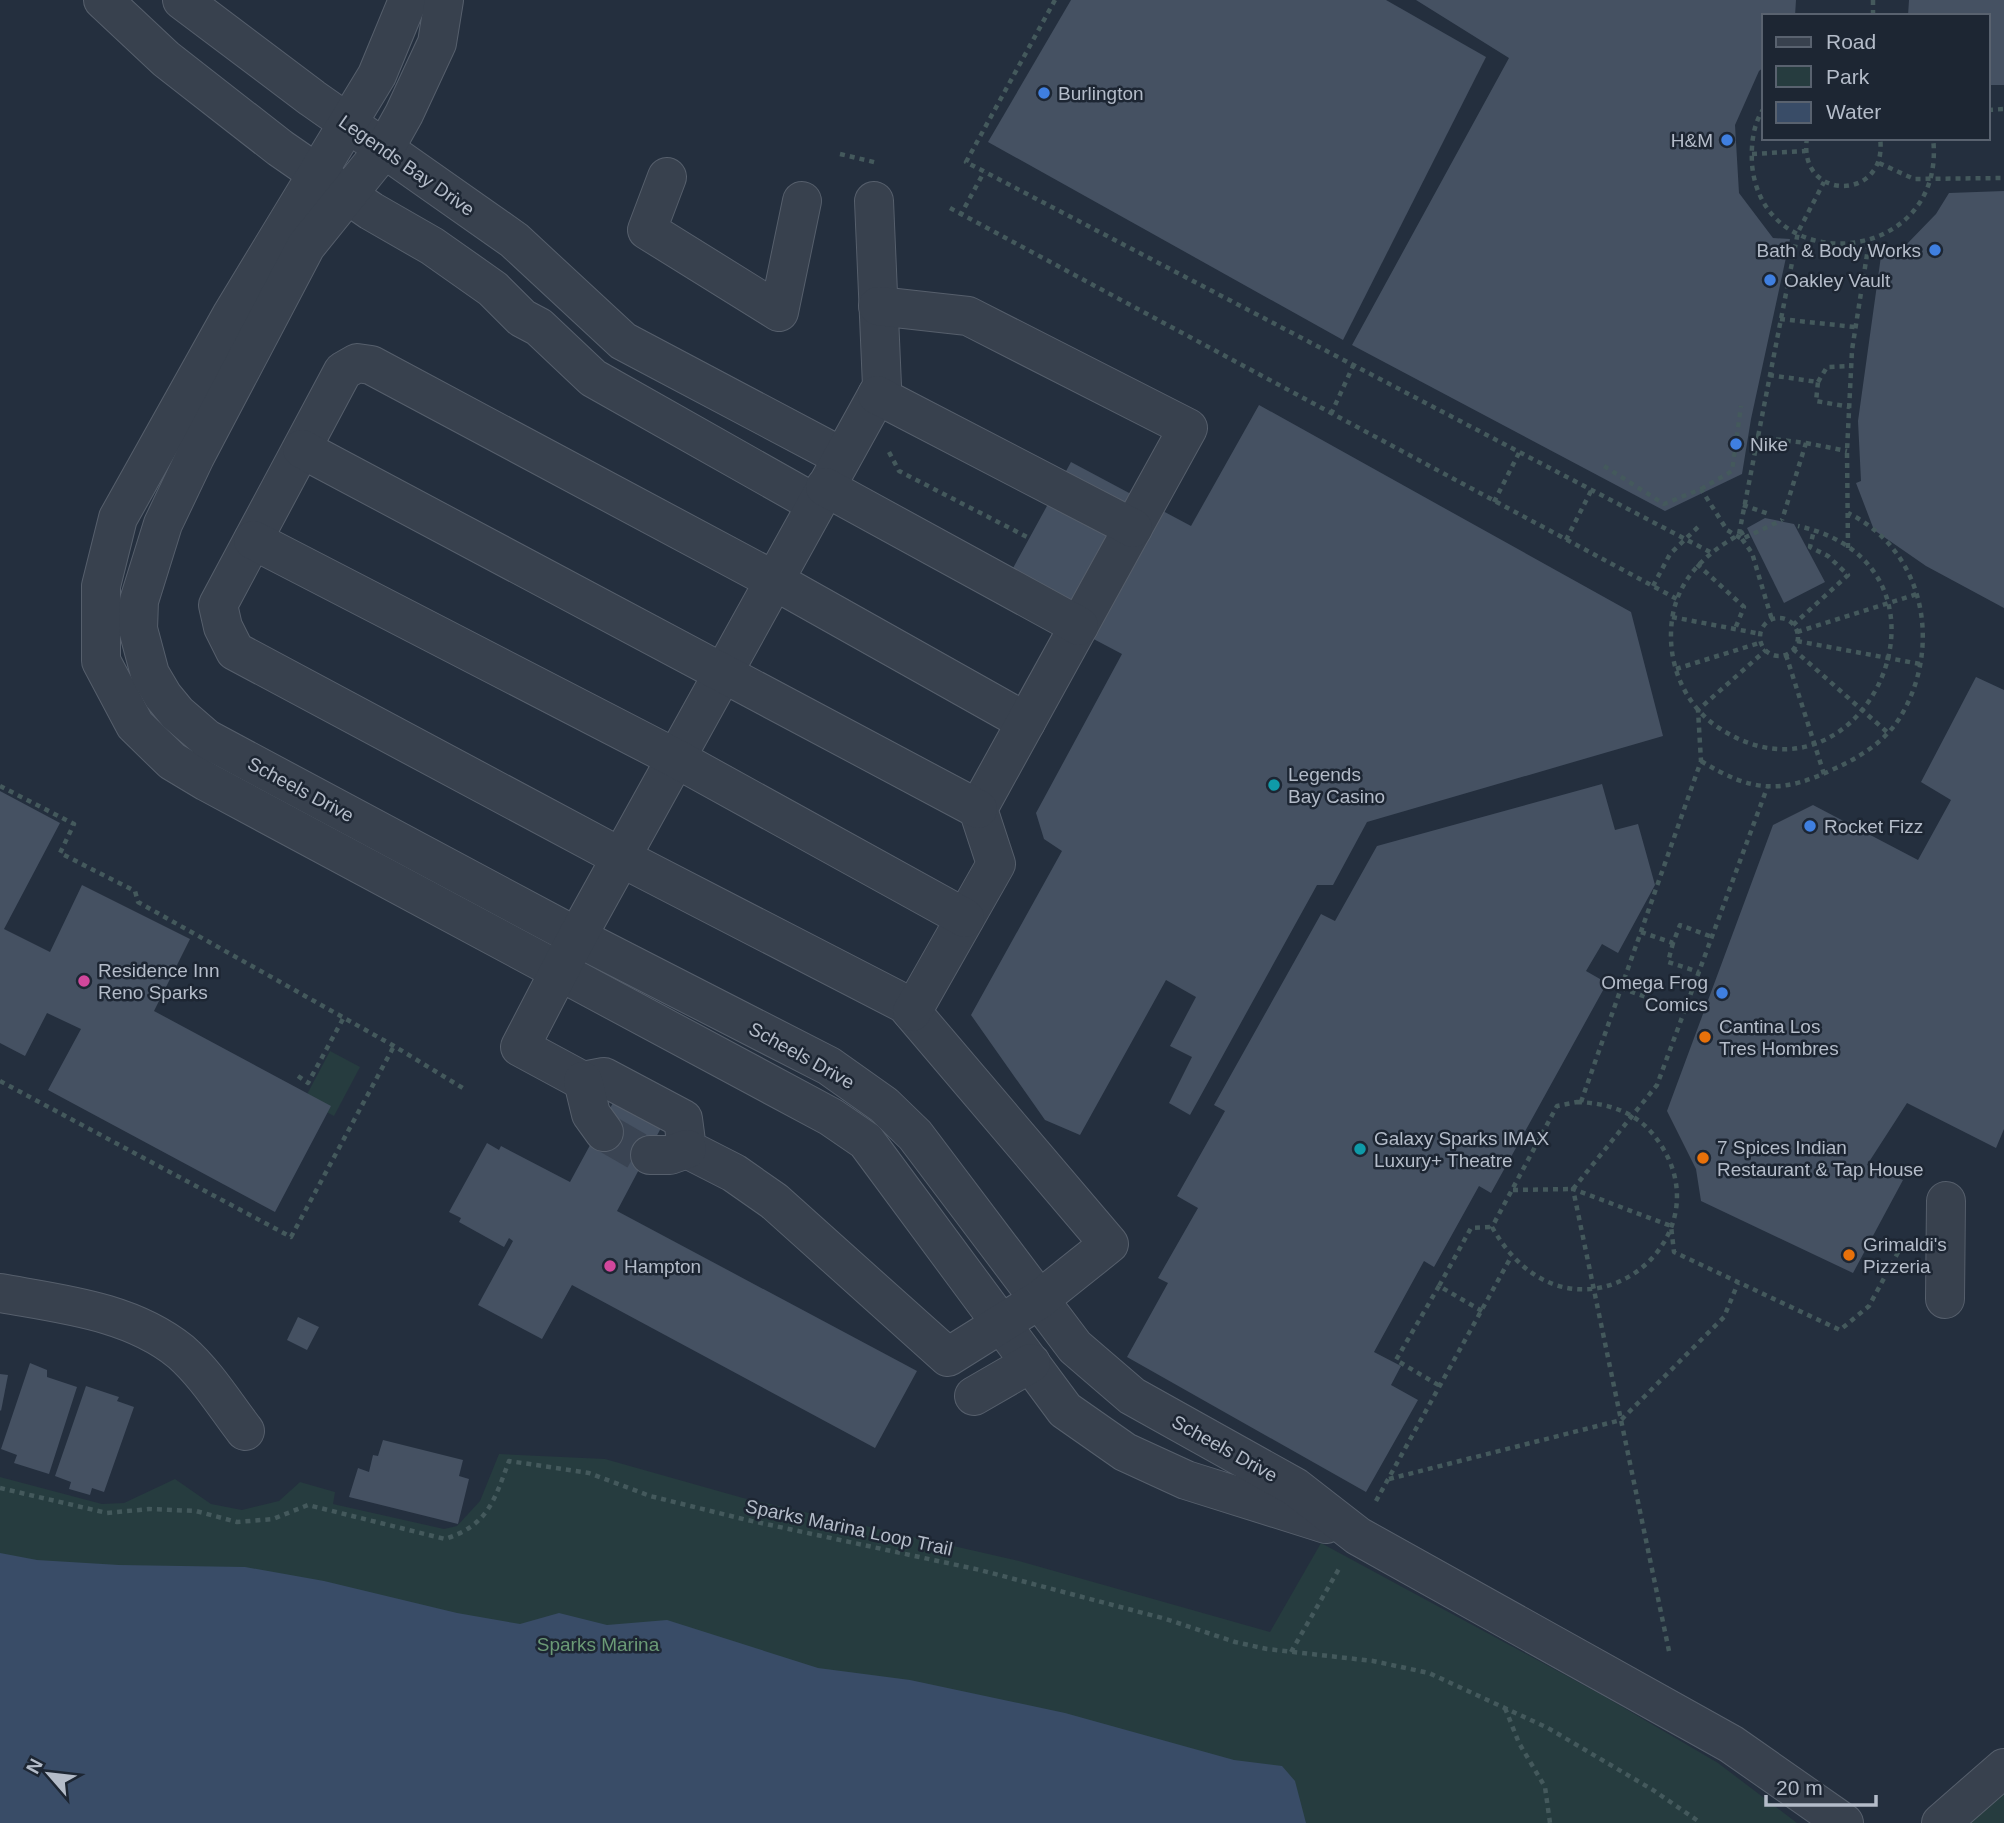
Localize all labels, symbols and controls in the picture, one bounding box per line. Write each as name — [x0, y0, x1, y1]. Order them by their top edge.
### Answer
legend — [1762, 14, 1990, 140]
text: Road — [1826, 30, 1876, 53]
text: Park — [1826, 65, 1870, 88]
place label: Burlington — [1058, 83, 1144, 104]
marker: Burlington — [1036, 85, 1052, 101]
text: Water — [1826, 100, 1881, 123]
street label: Legends Bay Drive — [335, 111, 478, 220]
place label: H&M — [1671, 130, 1713, 151]
marker: H&M — [1719, 132, 1735, 148]
place label: Bath & Body Works — [1757, 240, 1921, 261]
marker: Bath & Body Works — [1927, 242, 1943, 258]
place label: Oakley Vault — [1784, 270, 1891, 291]
marker: Oakley Vault — [1762, 272, 1778, 288]
place label: Nike — [1750, 434, 1788, 455]
marker: Nike — [1728, 436, 1744, 452]
street label: Scheels Drive — [244, 753, 357, 826]
place label: Legends Bay Casino — [1288, 764, 1385, 807]
marker: Legends Bay Casino — [1266, 777, 1282, 793]
place label: Rocket Fizz — [1824, 816, 1923, 837]
marker: Rocket Fizz — [1802, 818, 1818, 834]
place label: Residence Inn Reno Sparks — [98, 960, 219, 1003]
place label: Omega Frog Comics — [1601, 972, 1708, 1015]
marker: Residence Inn Reno Sparks — [76, 973, 92, 989]
marker: Omega Frog Comics — [1714, 985, 1730, 1001]
place label: Cantina Los Tres Hombres — [1719, 1016, 1839, 1059]
street label: Scheels Drive — [745, 1018, 858, 1093]
marker: Cantina Los Tres Hombres — [1697, 1029, 1713, 1045]
place label: Galaxy Sparks IMAX Luxury+ Theatre — [1374, 1128, 1550, 1171]
place label: 7 Spices Indian Restaurant & Tap House — [1717, 1137, 1924, 1180]
marker: Galaxy Sparks IMAX Luxury+ Theatre — [1352, 1141, 1368, 1157]
marker: 7 Spices Indian Restaurant & Tap House — [1695, 1150, 1711, 1166]
place label: Grimaldi's Pizzeria — [1863, 1234, 1947, 1277]
marker: Grimaldi's Pizzeria — [1841, 1247, 1857, 1263]
place label: Hampton — [624, 1256, 701, 1277]
marker: Hampton — [602, 1258, 618, 1274]
street label: Scheels Drive — [1168, 1411, 1281, 1486]
street label: Sparks Marina Loop Trail — [743, 1495, 954, 1560]
park label: Sparks Marina — [537, 1634, 660, 1655]
north arrow — [14, 1739, 84, 1809]
text: N — [22, 1755, 47, 1777]
scale bar — [1766, 1764, 1876, 1808]
text: 20 m — [1776, 1776, 1823, 1799]

